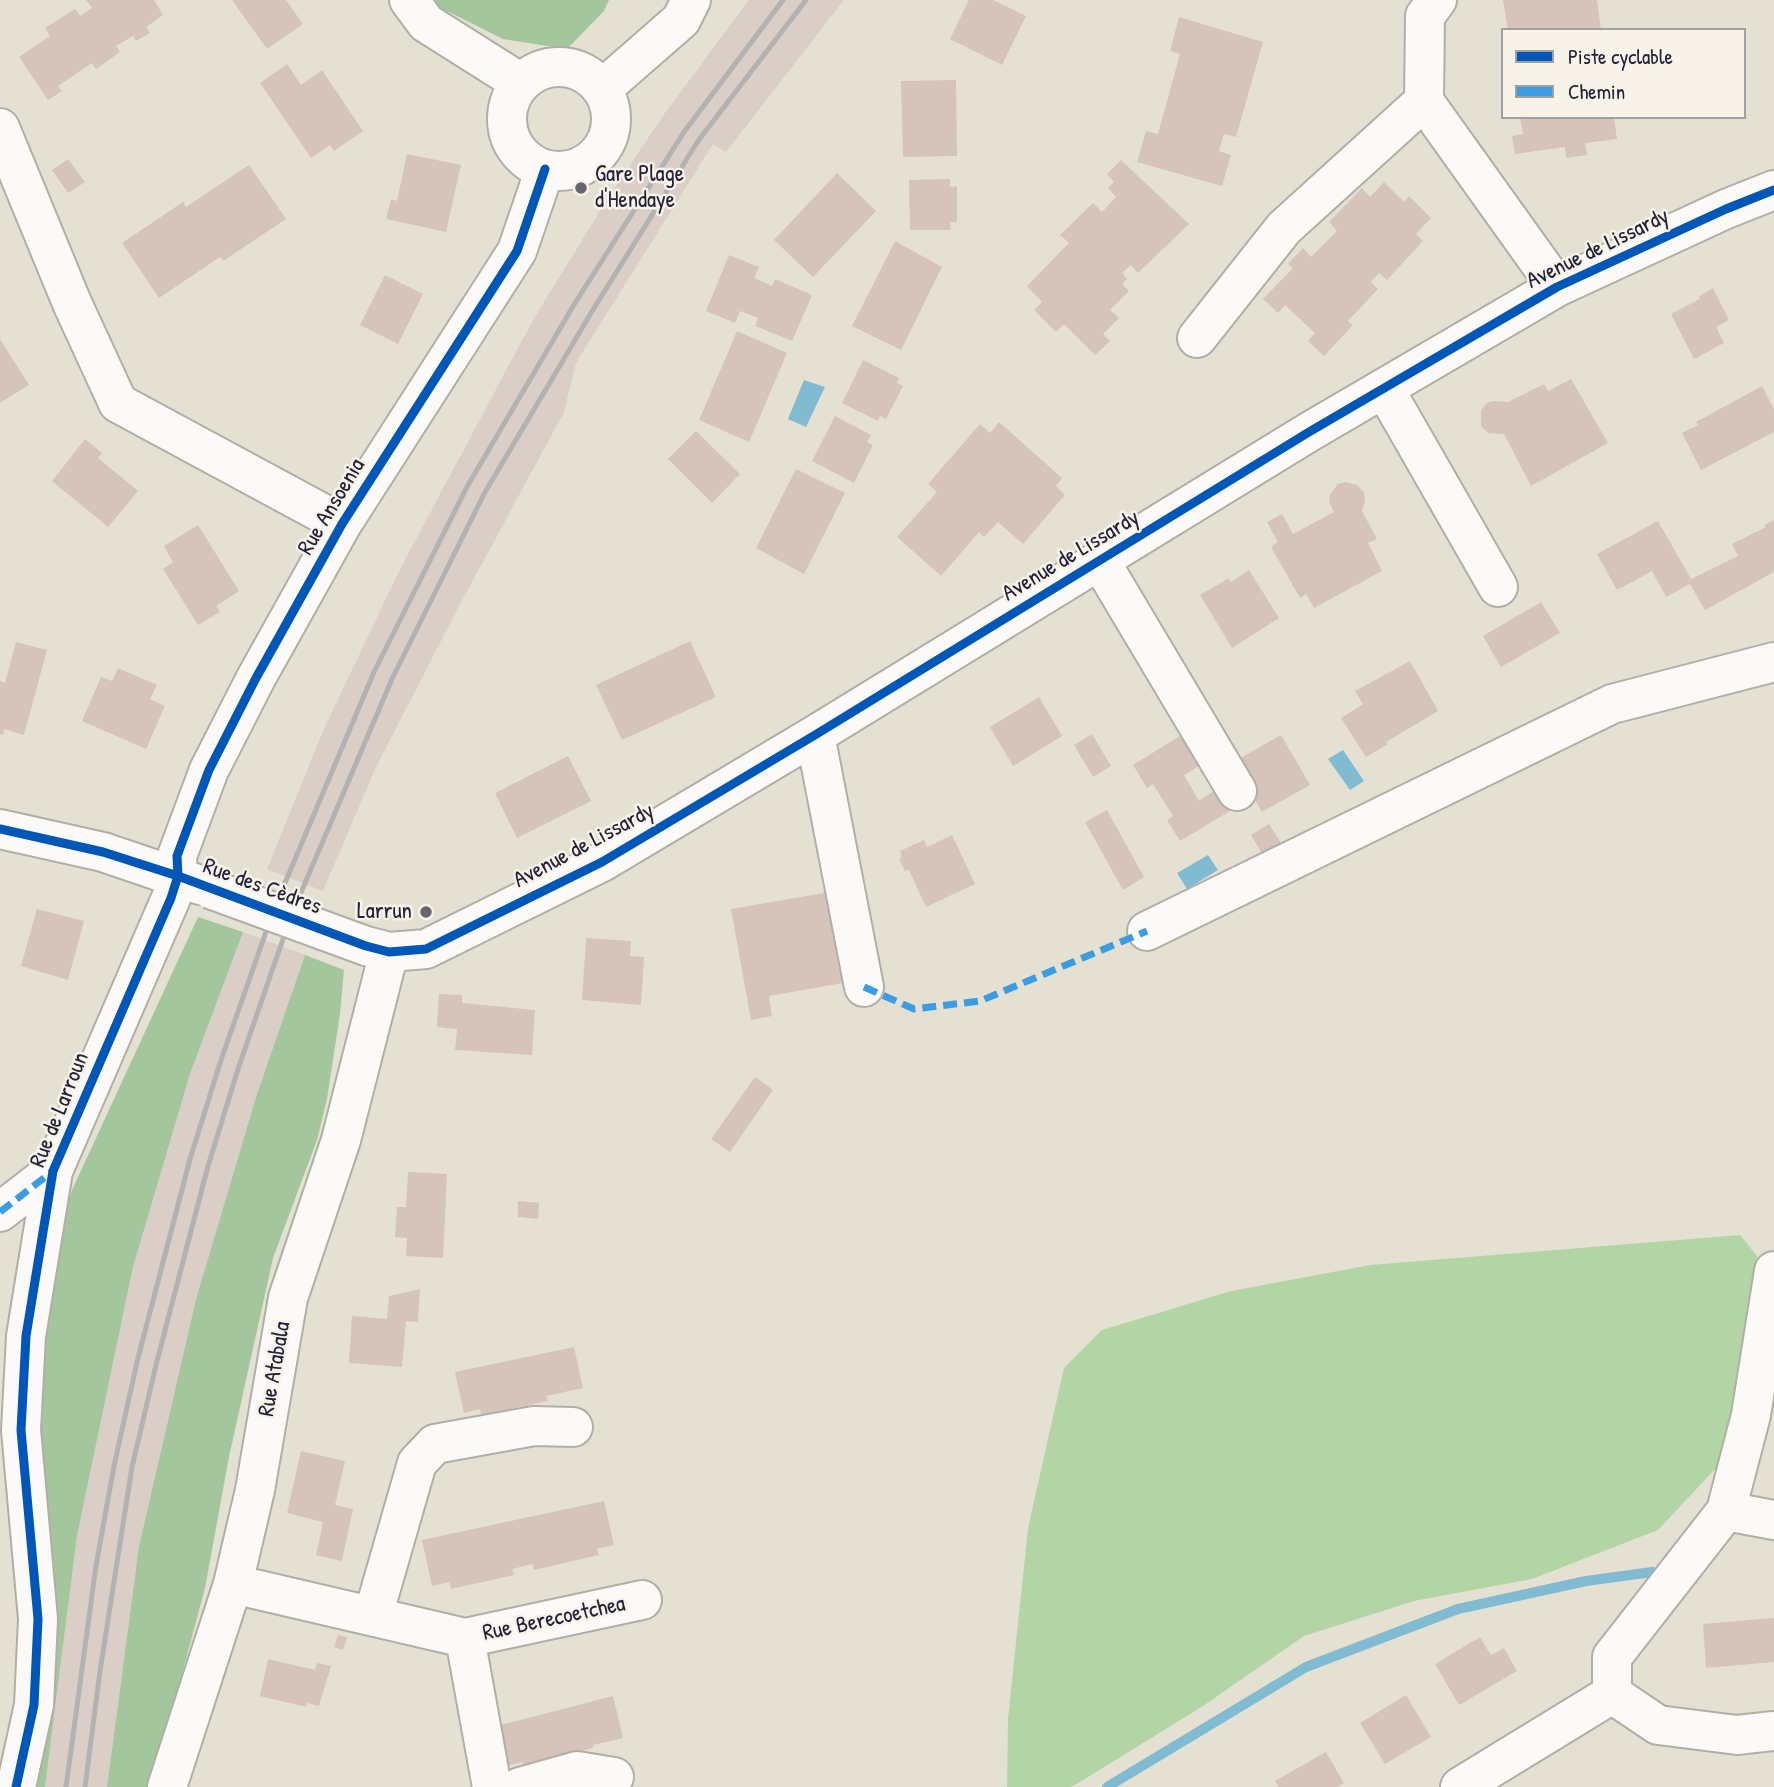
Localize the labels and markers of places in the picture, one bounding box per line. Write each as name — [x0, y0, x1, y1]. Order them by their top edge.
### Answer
place label: Gare Plage d'Hendaye — [595, 161, 684, 215]
marker: Gare Plage d'Hendaye — [573, 180, 589, 196]
place label: Larrun — [357, 898, 412, 926]
marker: Larrun — [418, 904, 434, 920]

